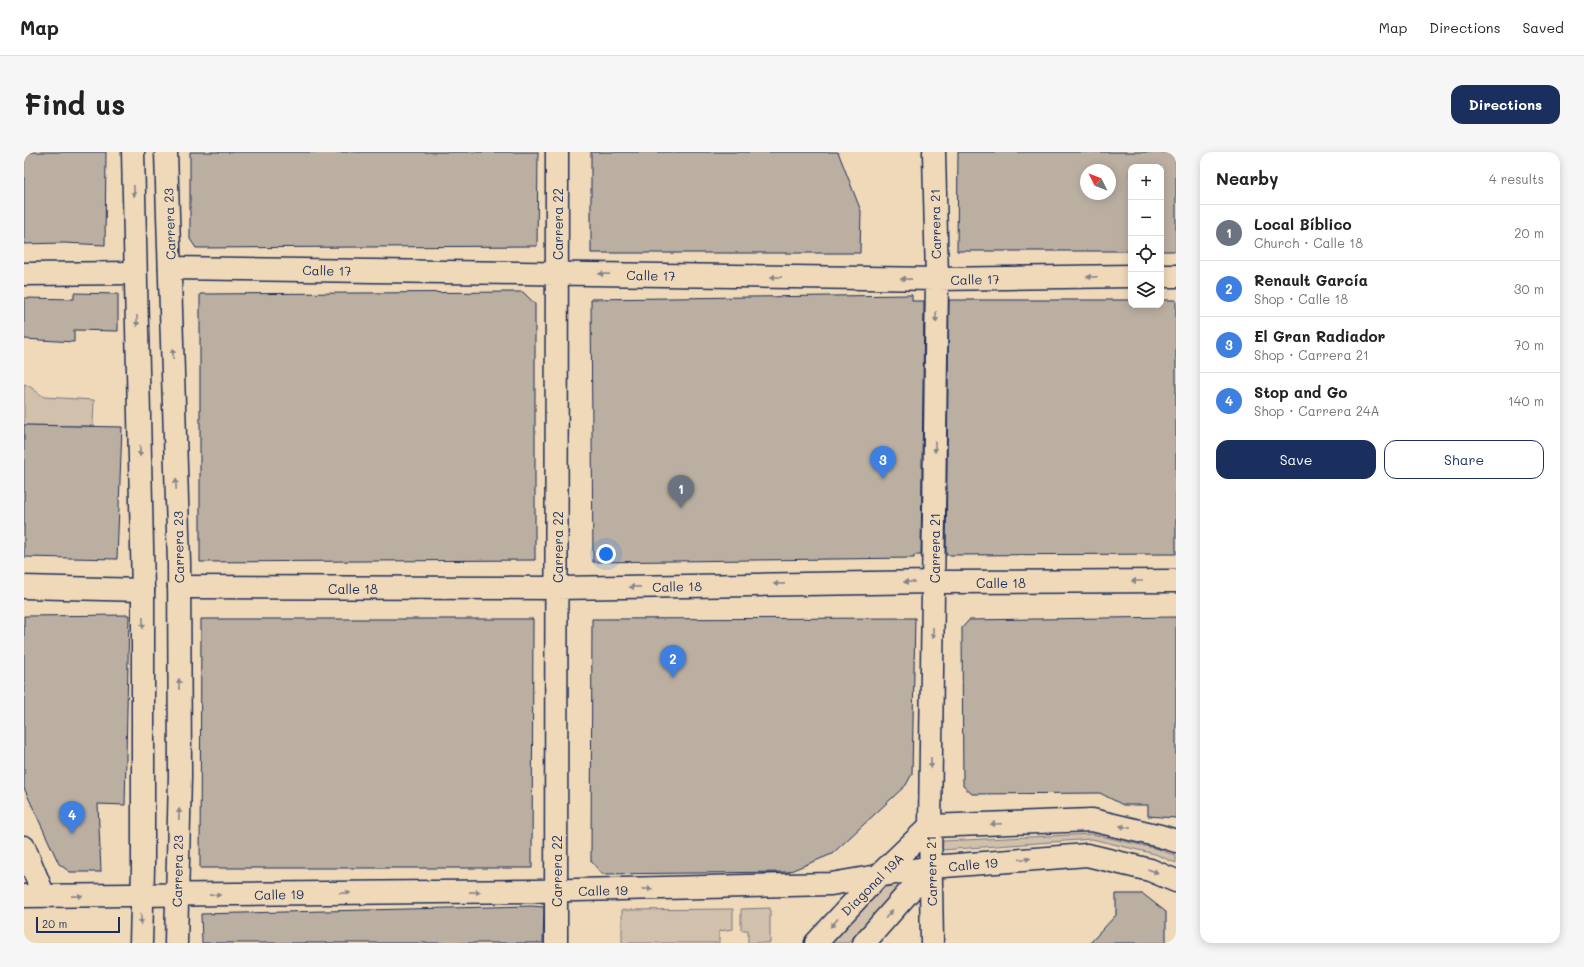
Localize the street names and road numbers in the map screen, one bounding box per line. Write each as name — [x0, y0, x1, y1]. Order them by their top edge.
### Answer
street label: Carrera 23 — [159, 187, 179, 260]
street label: Carrera 22 — [549, 188, 566, 260]
street label: Carrera 21 — [926, 189, 944, 259]
street label: Calle 17 — [302, 261, 352, 279]
street label: Calle 17 — [626, 266, 676, 284]
street label: Calle 17 — [950, 270, 1000, 288]
street label: Carrera 23 — [169, 510, 187, 583]
street label: Carrera 22 — [549, 511, 566, 583]
street label: Carrera 21 — [926, 513, 943, 583]
street label: Calle 18 — [976, 574, 1026, 591]
street label: Calle 18 — [652, 577, 702, 595]
street label: Calle 18 — [328, 580, 378, 597]
street label: Carrera 23 — [168, 834, 186, 907]
street label: Carrera 22 — [548, 835, 565, 907]
street label: Carrera 21 — [922, 836, 940, 906]
street label: Diagonal 19A — [837, 849, 907, 919]
street label: Calle 19 — [948, 853, 999, 875]
street label: Calle 19 — [578, 881, 628, 899]
street label: Calle 19 — [254, 885, 304, 903]

